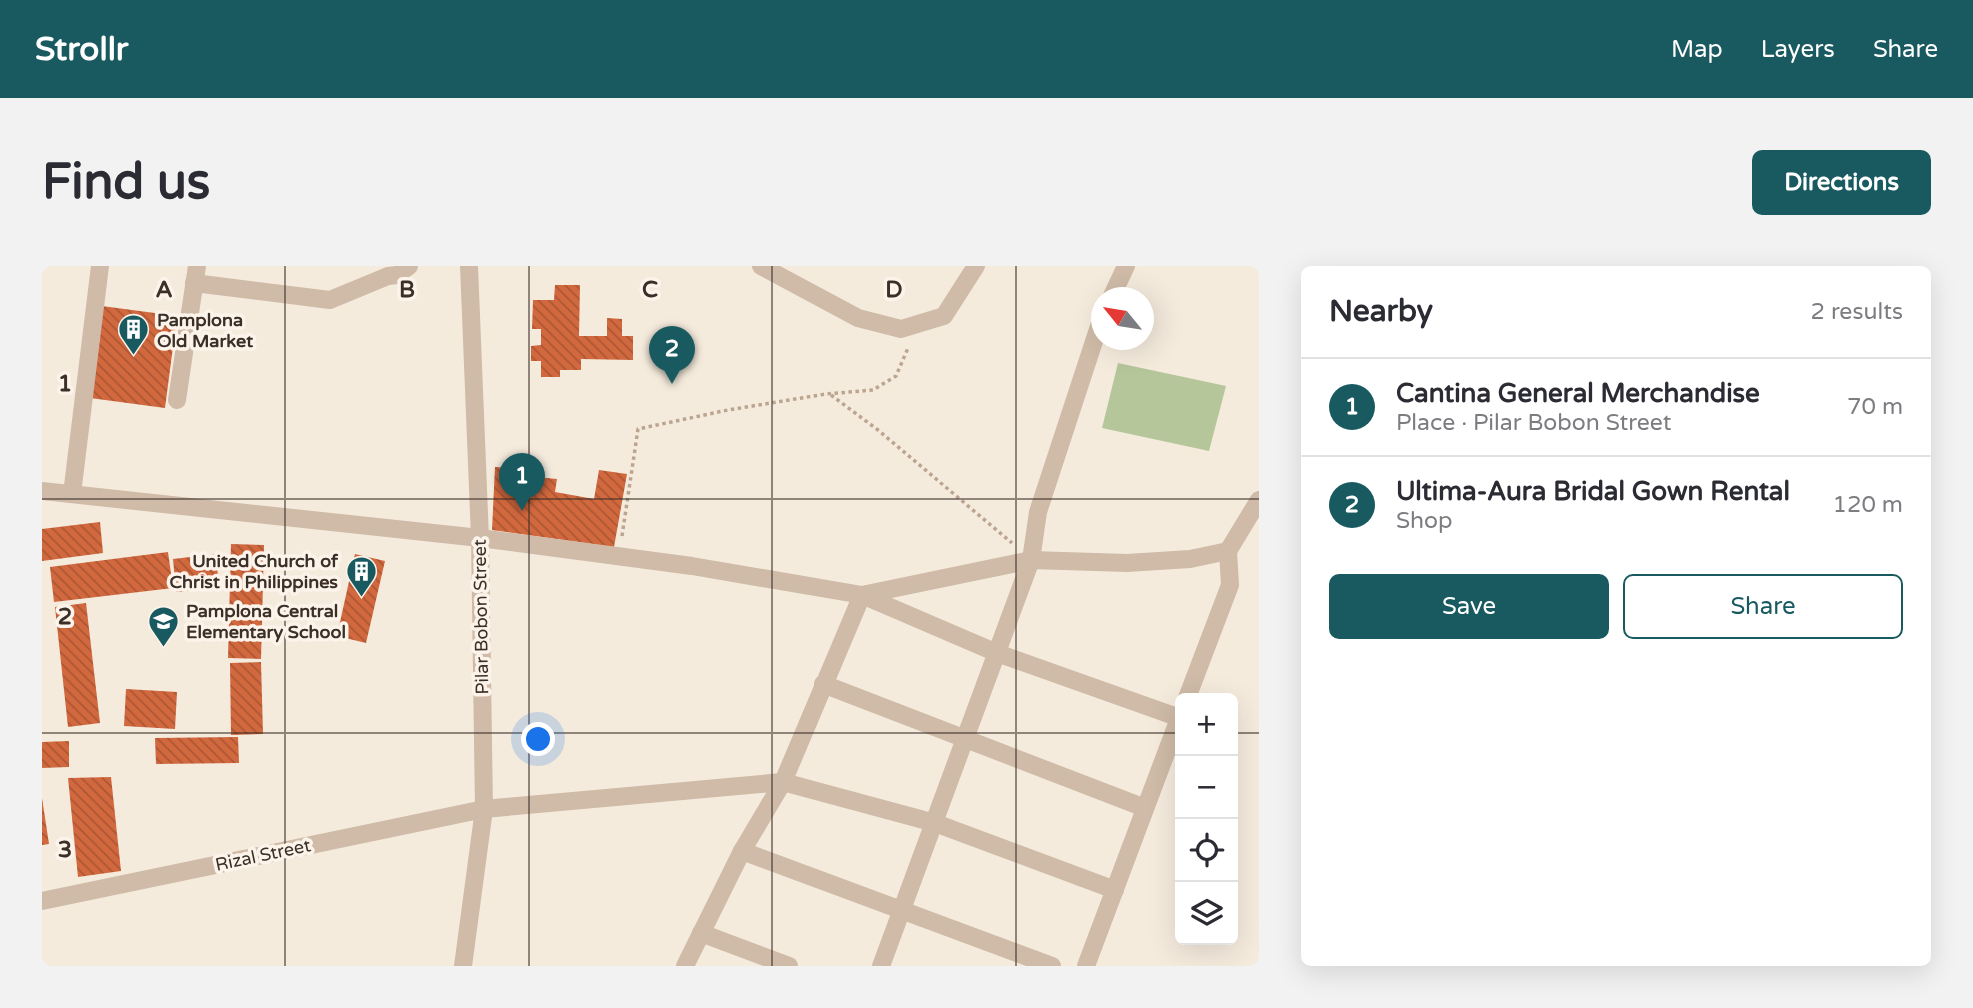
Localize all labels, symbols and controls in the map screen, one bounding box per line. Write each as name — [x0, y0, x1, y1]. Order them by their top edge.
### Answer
text: Strollr — [35, 30, 129, 69]
text: Map — [1671, 35, 1723, 64]
text: Layers — [1761, 35, 1835, 64]
text: Share — [1873, 35, 1938, 64]
button: Directions — [1752, 150, 1931, 215]
text: Find us — [42, 153, 210, 212]
text: A — [155, 276, 173, 304]
text: B — [399, 276, 415, 304]
text: C — [642, 276, 658, 304]
text: D — [885, 276, 903, 304]
north arrow — [1091, 287, 1154, 350]
text: Nearby — [1329, 293, 1433, 330]
text: 2 results — [1810, 298, 1903, 326]
place label: Pamplona Old Market — [157, 309, 253, 352]
building icon: Pamplona Old Market — [117, 313, 151, 357]
pin: 2 — [649, 326, 695, 384]
text: 1 — [58, 370, 72, 398]
text: Cantina General Merchandise — [1396, 378, 1760, 409]
text: 1 — [1345, 393, 1359, 421]
text: 70 m — [1847, 393, 1903, 421]
text: Place · Pilar Bobon Street — [1396, 409, 1672, 437]
pin: 1 — [499, 453, 545, 511]
text: Ultima-Aura Bridal Gown Rental — [1396, 476, 1790, 507]
text: 2 — [1345, 491, 1359, 519]
text: 120 m — [1833, 491, 1903, 519]
text: Shop — [1396, 507, 1453, 535]
street label: Pilar Bobon Street — [469, 539, 493, 695]
place label: United Church of Christ in Philippines — [170, 550, 339, 593]
building icon: United Church of Christ in Philippines — [344, 554, 378, 598]
button: Save — [1329, 574, 1609, 639]
button: Share — [1623, 574, 1903, 639]
place label: Pamplona Central Elementary School — [186, 600, 346, 643]
text: 2 — [58, 603, 72, 631]
school or university icon: Pamplona Central Elementary School — [146, 604, 180, 648]
map controls — [1175, 693, 1238, 945]
button: + — [1175, 693, 1238, 756]
your location — [521, 722, 555, 756]
button: − — [1175, 756, 1238, 819]
button: locate — [1175, 819, 1238, 882]
street label: Rizal Street — [213, 834, 313, 876]
text: 3 — [58, 836, 72, 864]
button: layers — [1175, 882, 1238, 945]

